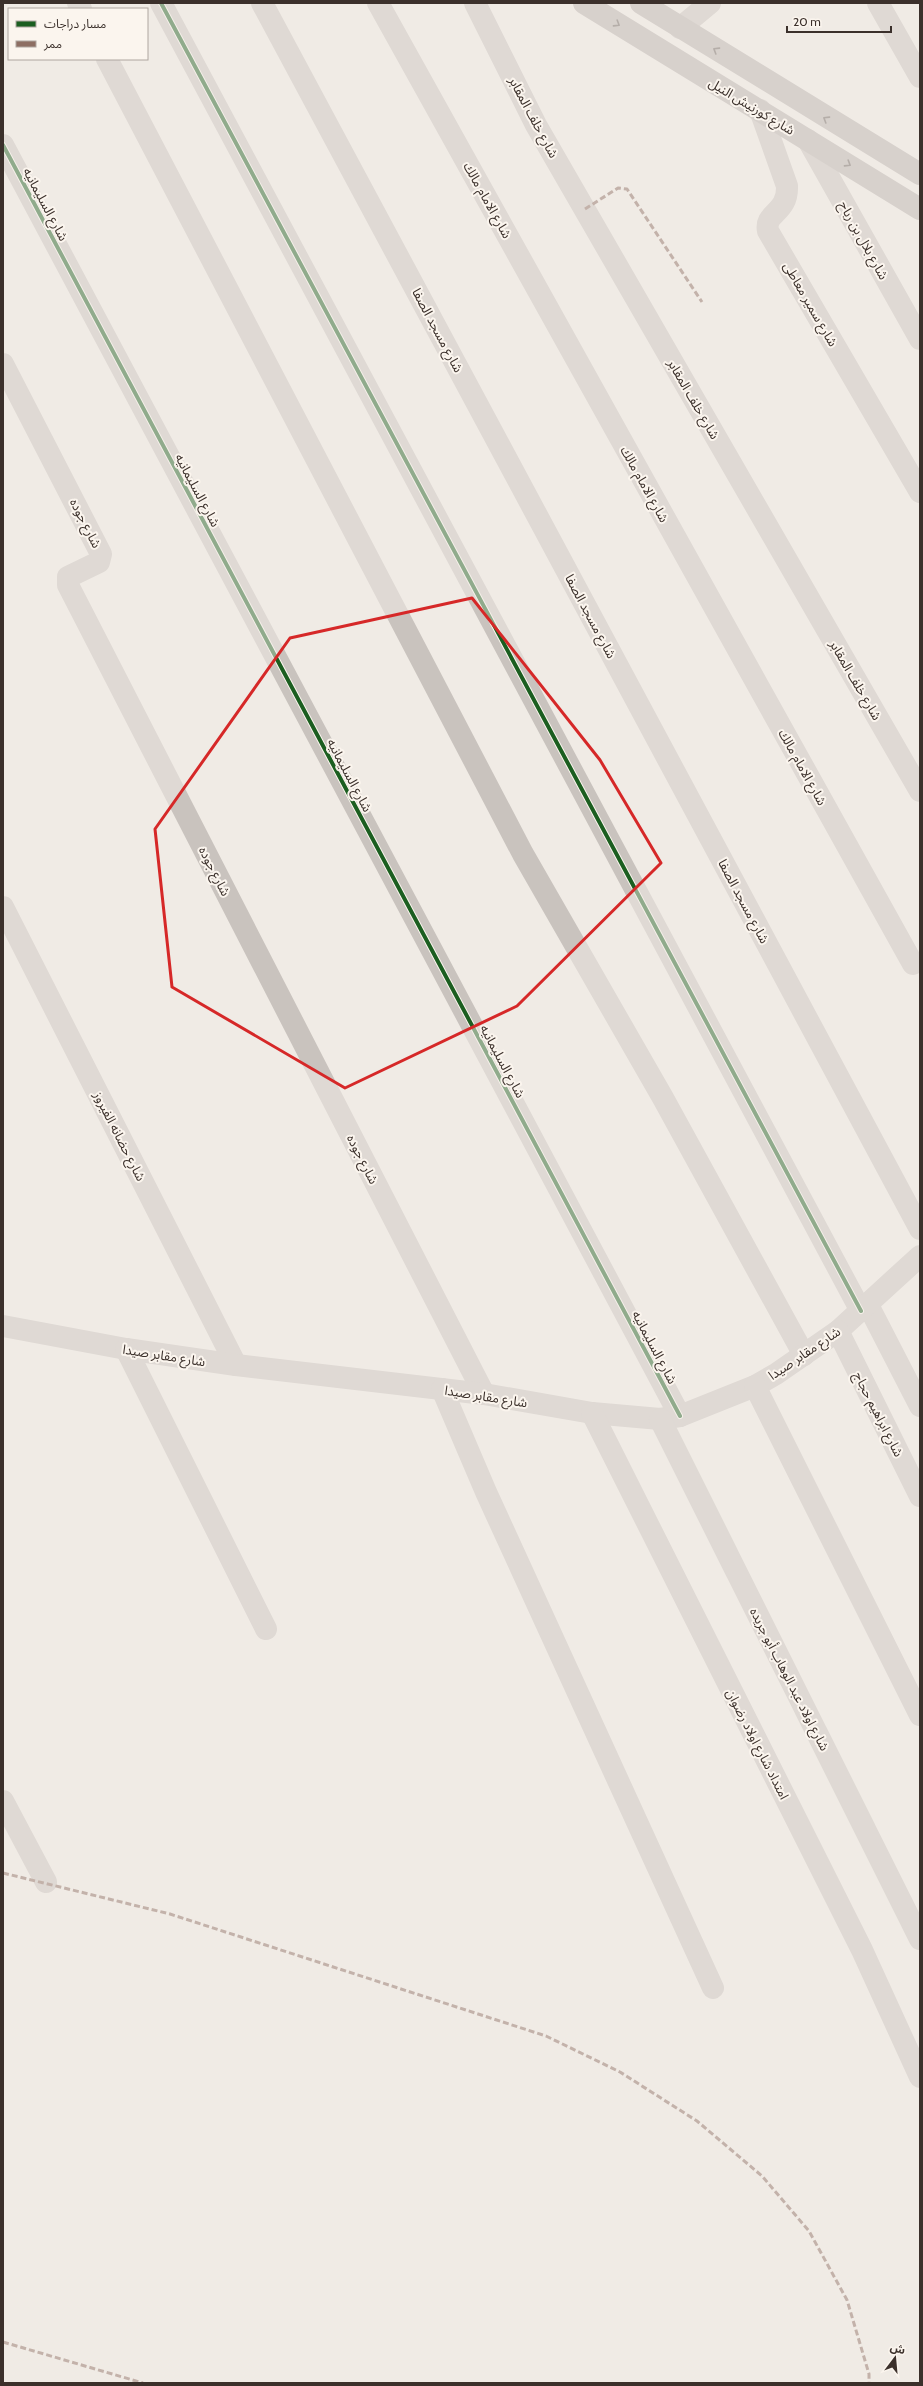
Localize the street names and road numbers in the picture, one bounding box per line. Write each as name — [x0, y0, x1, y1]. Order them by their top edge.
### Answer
street label: شارع خلف المقابر — [503, 73, 562, 162]
street label: شارع كورنيش النيل — [705, 74, 798, 140]
street label: شارع الامام مالك — [458, 159, 516, 242]
street label: شارع السليمانيه — [17, 165, 72, 245]
street label: شارع بلال بن رباح — [833, 198, 892, 284]
street label: شارع سمير معاطى — [778, 259, 842, 350]
street label: شارع مسجد الصفا — [406, 285, 467, 376]
street label: شارع خلف المقابر — [662, 355, 723, 443]
street label: شارع الامام مالك — [615, 443, 673, 526]
street label: شارع السليمانيه — [169, 451, 224, 531]
street label: شارع جوده — [64, 496, 105, 552]
street label: شارع مسجد الصفا — [559, 571, 620, 662]
street label: شارع خلف المقابر — [824, 636, 885, 724]
street label: شارع الامام مالك — [773, 726, 831, 809]
street label: شارع السليمانيه — [321, 736, 376, 816]
street label: شارع جوده — [193, 844, 234, 900]
street label: شارع مسجد الصفا — [712, 856, 773, 947]
street label: شارع السليمانيه — [474, 1022, 529, 1102]
street label: شارع حضانه الفيروز — [87, 1088, 149, 1185]
street label: شارع جوده — [341, 1132, 382, 1188]
street label: شارع السليمانيه — [626, 1308, 681, 1388]
street label: شارع مقابر صيدا — [765, 1323, 845, 1385]
street label: شارع مقابر صيدا — [121, 1341, 206, 1372]
street label: شارع ابراهيم حجاج — [848, 1369, 907, 1461]
street label: شارع مقابر صيدا — [443, 1382, 528, 1413]
street label: شارع اولاد عبد الوهاب أبو جريده — [744, 1605, 833, 1755]
street label: امتداد شارع اولاد رضوان — [720, 1686, 793, 1803]

